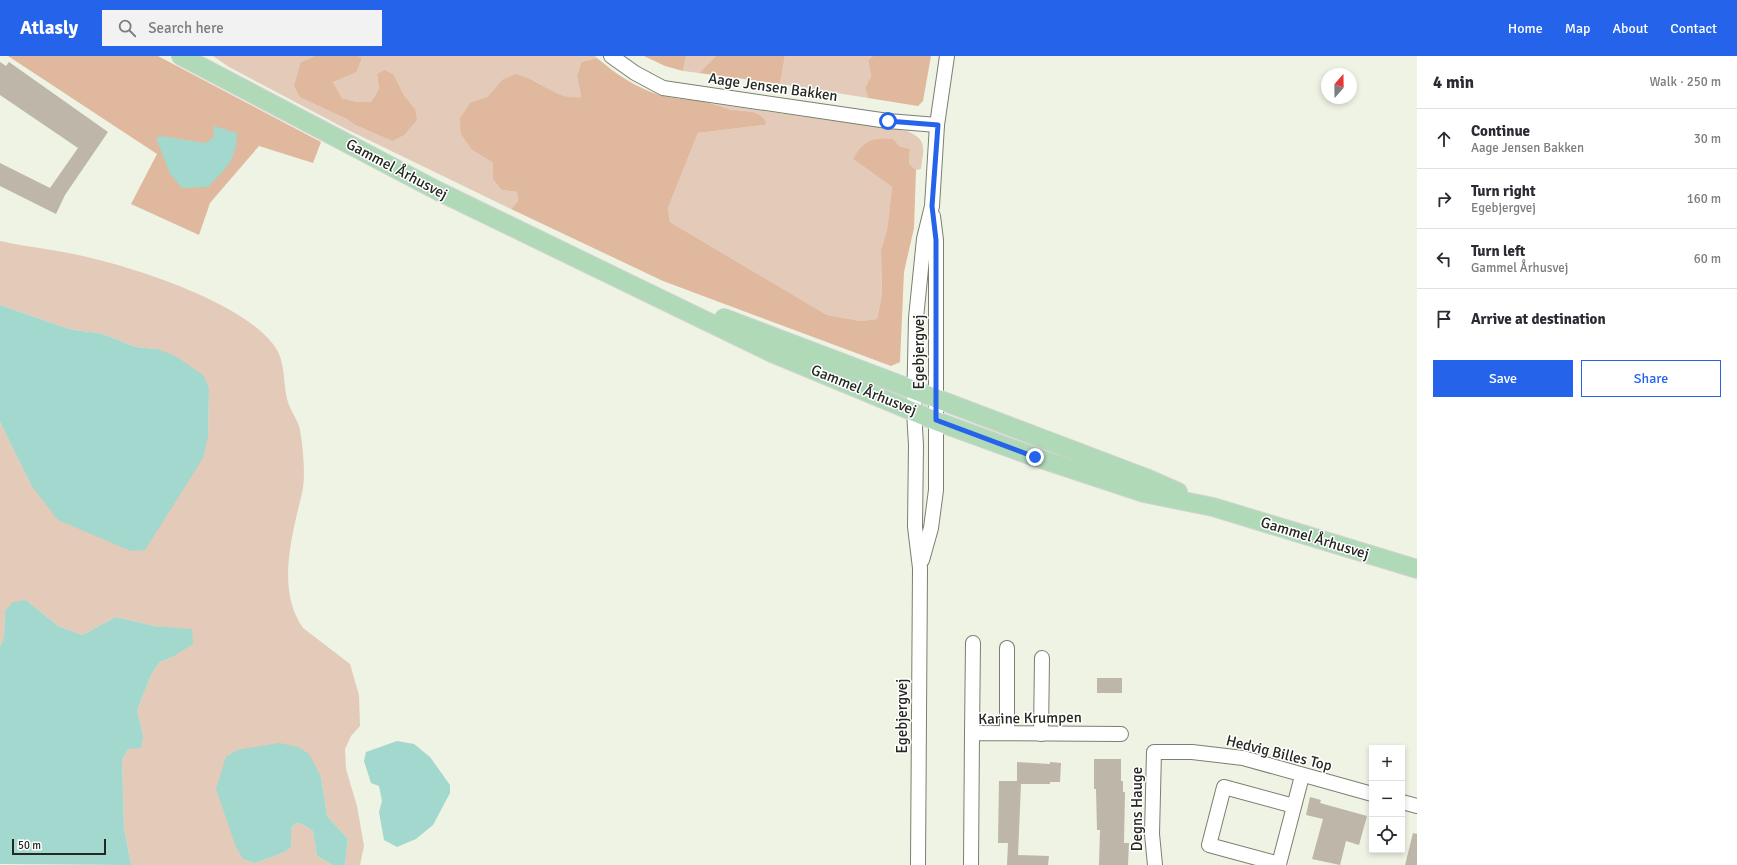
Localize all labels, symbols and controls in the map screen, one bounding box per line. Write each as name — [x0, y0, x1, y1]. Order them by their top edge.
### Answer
search box — [102, 10, 382, 46]
text: Atlasly — [20, 16, 78, 40]
icon: search — [116, 17, 138, 39]
text: Search here — [148, 19, 224, 37]
text: Home — [1508, 20, 1543, 37]
text: Map — [1565, 20, 1590, 37]
text: About — [1612, 20, 1648, 37]
text: Contact — [1670, 20, 1717, 37]
north arrow — [1321, 68, 1357, 104]
street label: Aage Jensen Bakken — [707, 69, 839, 105]
text: 4 min — [1433, 72, 1474, 93]
text: Walk · 250 m — [1650, 74, 1721, 90]
route start — [879, 112, 897, 130]
text: Continue — [1471, 122, 1530, 140]
icon: ahead — [1433, 128, 1455, 150]
text: 30 m — [1694, 131, 1721, 147]
street label: Gammel Århusvej — [343, 135, 451, 203]
text: Aage Jensen Bakken — [1471, 140, 1584, 156]
text: Turn right — [1471, 182, 1536, 200]
icon: right — [1433, 188, 1455, 210]
text: 160 m — [1687, 191, 1721, 207]
text: Egebjergvej — [1471, 200, 1536, 216]
text: Turn left — [1471, 242, 1525, 260]
icon: left — [1433, 248, 1455, 270]
text: 60 m — [1694, 251, 1721, 267]
text: Gammel Århusvej — [1471, 260, 1568, 276]
icon: arrive — [1433, 308, 1455, 330]
text: Arrive at destination — [1471, 310, 1606, 328]
street label: Egebjergvej — [910, 315, 928, 389]
button: Save — [1433, 360, 1573, 397]
button: Share — [1581, 360, 1721, 397]
street label: Gammel Århusvej — [809, 361, 919, 419]
route end — [1026, 448, 1044, 466]
street label: Gammel Århusvej — [1259, 513, 1371, 563]
street label: Egebjergvej — [893, 679, 911, 753]
street label: Karine Krumpen — [978, 708, 1082, 728]
street label: Hedvig Billes Top — [1224, 731, 1334, 775]
map controls — [1369, 745, 1405, 853]
button: + — [1369, 745, 1405, 781]
street label: Degns Hauge — [1128, 767, 1146, 851]
button: − — [1369, 781, 1405, 817]
button: locate — [1369, 817, 1405, 853]
scale bar — [12, 837, 106, 856]
text: 50 m — [18, 839, 41, 852]

